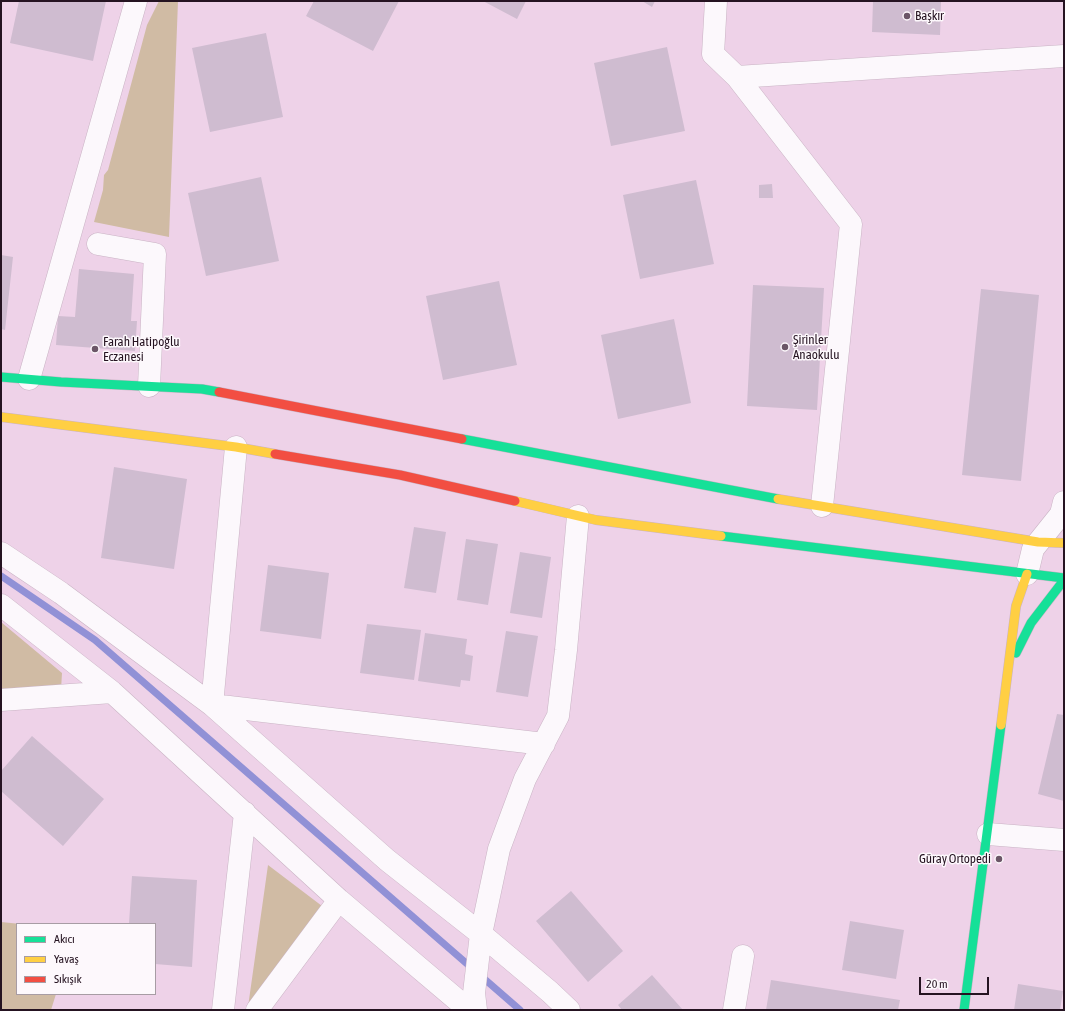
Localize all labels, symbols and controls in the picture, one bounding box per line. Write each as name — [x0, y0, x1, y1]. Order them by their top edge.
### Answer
place label: Başkır — [915, 8, 944, 24]
marker: Başkır — [902, 11, 912, 21]
place label: Şirinler Anaokulu — [793, 332, 840, 363]
place label: Farah Hatipoğlu Eczanesi — [103, 334, 180, 365]
marker: Şirinler Anaokulu — [780, 342, 790, 352]
marker: Farah Hatipoğlu Eczanesi — [90, 344, 100, 354]
place label: Güray Ortopedi — [919, 851, 991, 867]
marker: Güray Ortopedi — [994, 854, 1004, 864]
legend — [16, 923, 156, 995]
text: Akıcı — [54, 932, 75, 946]
text: Yavaş — [54, 952, 79, 966]
scale bar — [921, 969, 991, 995]
text: Sıkışık — [54, 972, 82, 986]
text: 20 m — [926, 977, 948, 991]

